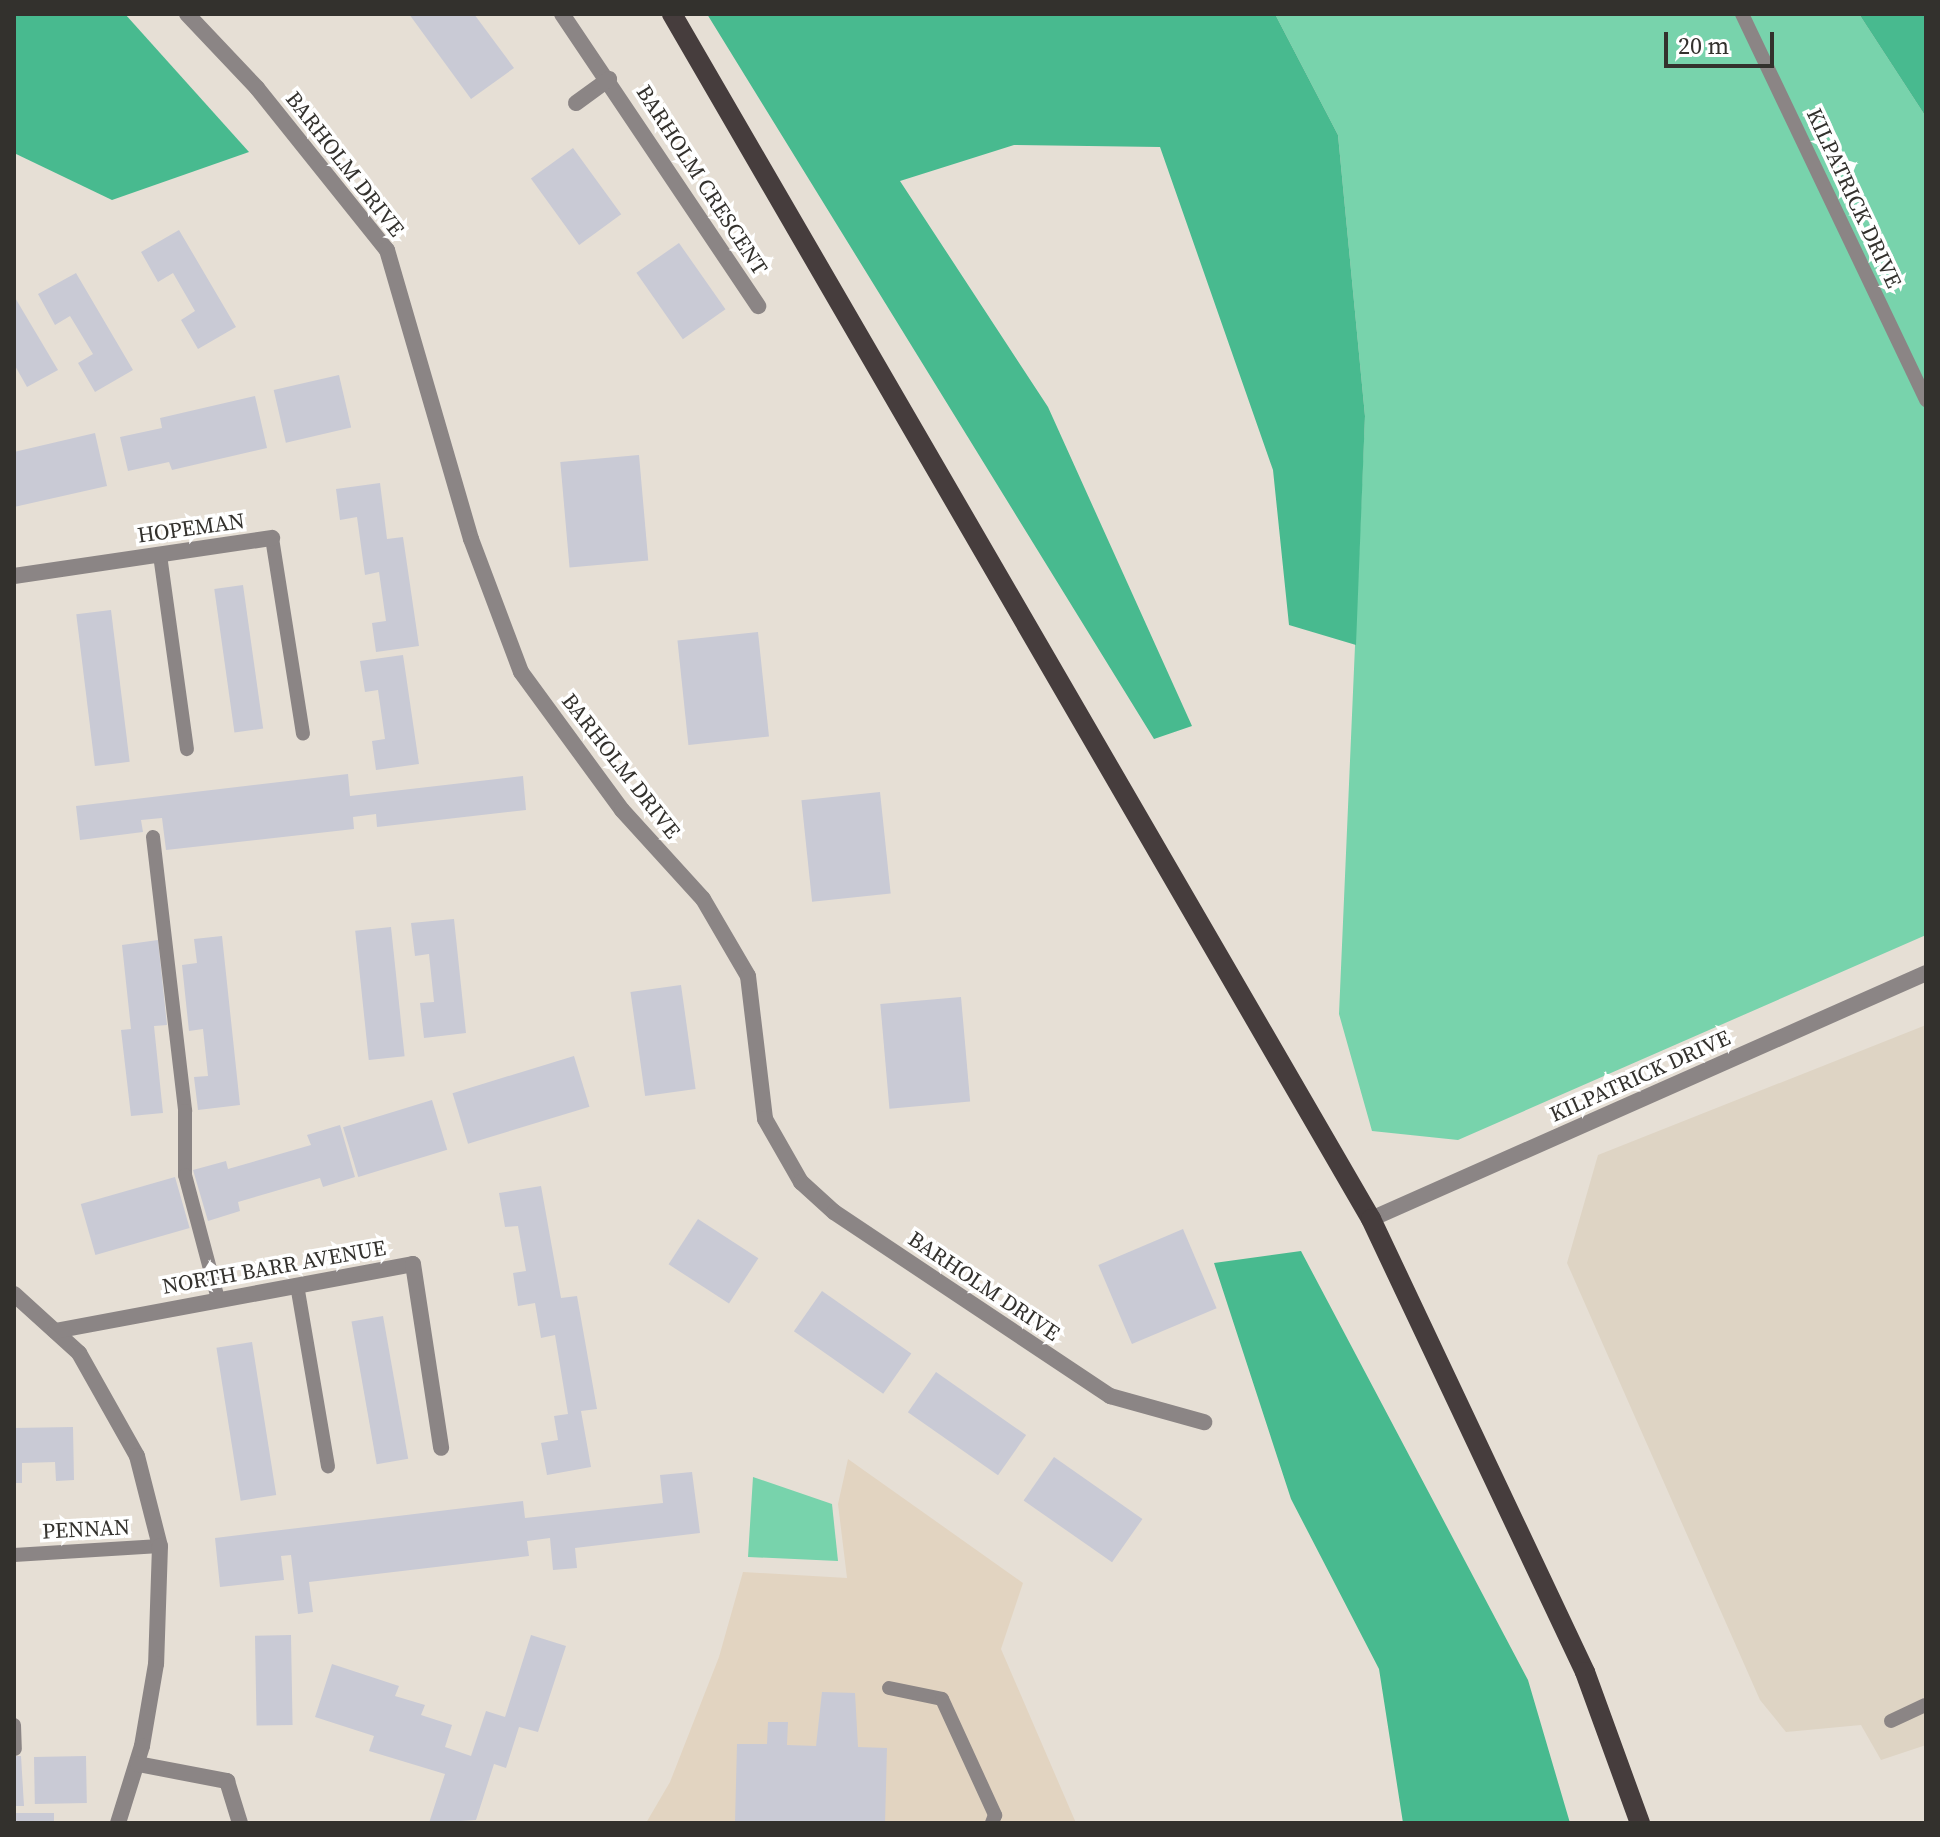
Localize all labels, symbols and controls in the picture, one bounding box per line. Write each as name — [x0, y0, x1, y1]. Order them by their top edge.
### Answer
scale bar — [1668, 16, 1778, 66]
text: 20 m — [1678, 29, 1729, 62]
street label: BARHOLM CRESCENT — [631, 80, 773, 280]
street label: BARHOLM DRIVE — [280, 86, 410, 242]
street label: KILPATRICK DRIVE — [1801, 104, 1907, 292]
street label: HOPEMAN — [136, 507, 246, 549]
street label: BARHOLM DRIVE — [556, 688, 686, 844]
street label: KILPATRICK DRIVE — [1546, 1024, 1734, 1128]
street label: BARHOLM DRIVE — [903, 1226, 1065, 1346]
street label: NORTH BARR AVENUE — [160, 1234, 388, 1300]
street label: PENNAN — [41, 1514, 131, 1544]

